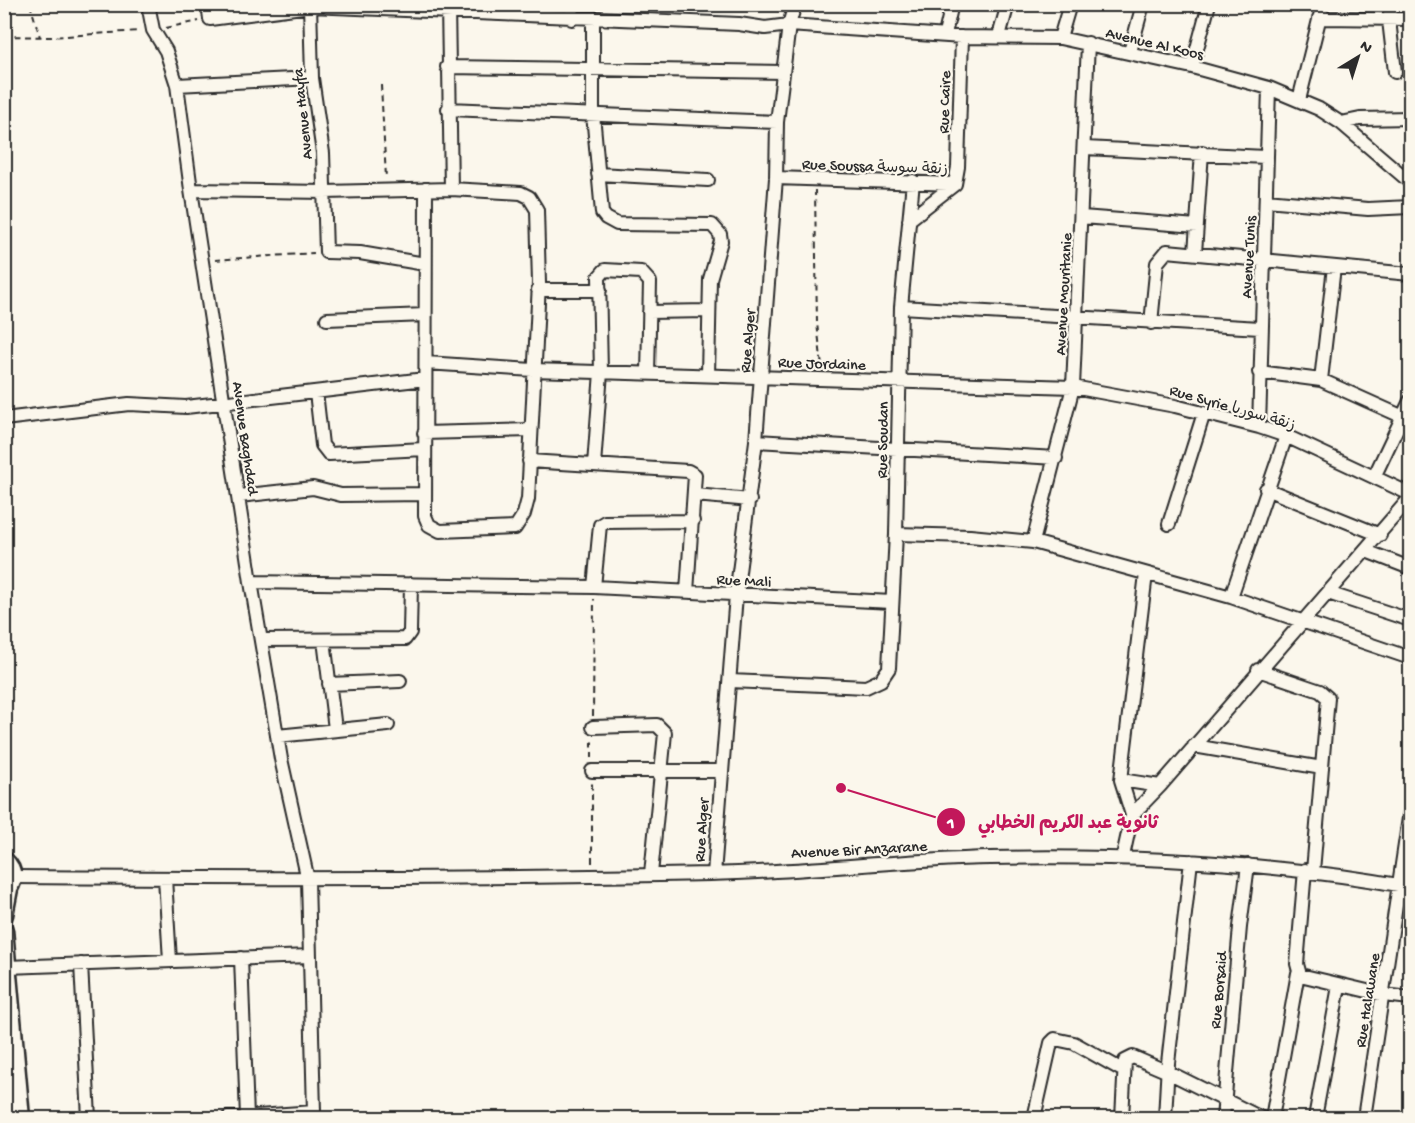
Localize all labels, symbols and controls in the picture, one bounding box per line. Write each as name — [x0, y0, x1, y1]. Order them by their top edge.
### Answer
street label: Avenue Al Koos — [1103, 25, 1206, 66]
north arrow — [1328, 27, 1388, 87]
text: N — [1355, 37, 1375, 59]
street label: Avenue Hayfa — [290, 66, 319, 160]
street label: Rue Caire — [936, 70, 957, 134]
street label: Rue Soussa زنقة سوسة — [801, 155, 948, 181]
street label: Avenue Tunis — [1239, 214, 1262, 299]
street label: Avenue Mouritanie — [1053, 232, 1078, 356]
street label: Rue Alger — [737, 307, 762, 374]
street label: Rue Jordaine — [778, 354, 867, 377]
street label: Avenue Baghdad — [226, 381, 261, 498]
street label: Rue Syrie زنقة سوريا — [1167, 381, 1298, 436]
street label: Rue Soudan — [874, 401, 895, 479]
street label: Rue Mali — [716, 572, 772, 593]
street label: Rue Alger — [692, 796, 715, 863]
callout: ثانوية عبد الكريم الخطابي — [936, 804, 1170, 840]
text: ثانوية عبد الكريم الخطابي — [978, 813, 1160, 838]
text: 1 — [946, 814, 955, 835]
street label: Avenue Bir Anzarane — [791, 838, 929, 865]
street label: Rue Borsaid — [1208, 949, 1233, 1030]
street label: Rue Halawane — [1353, 951, 1386, 1049]

